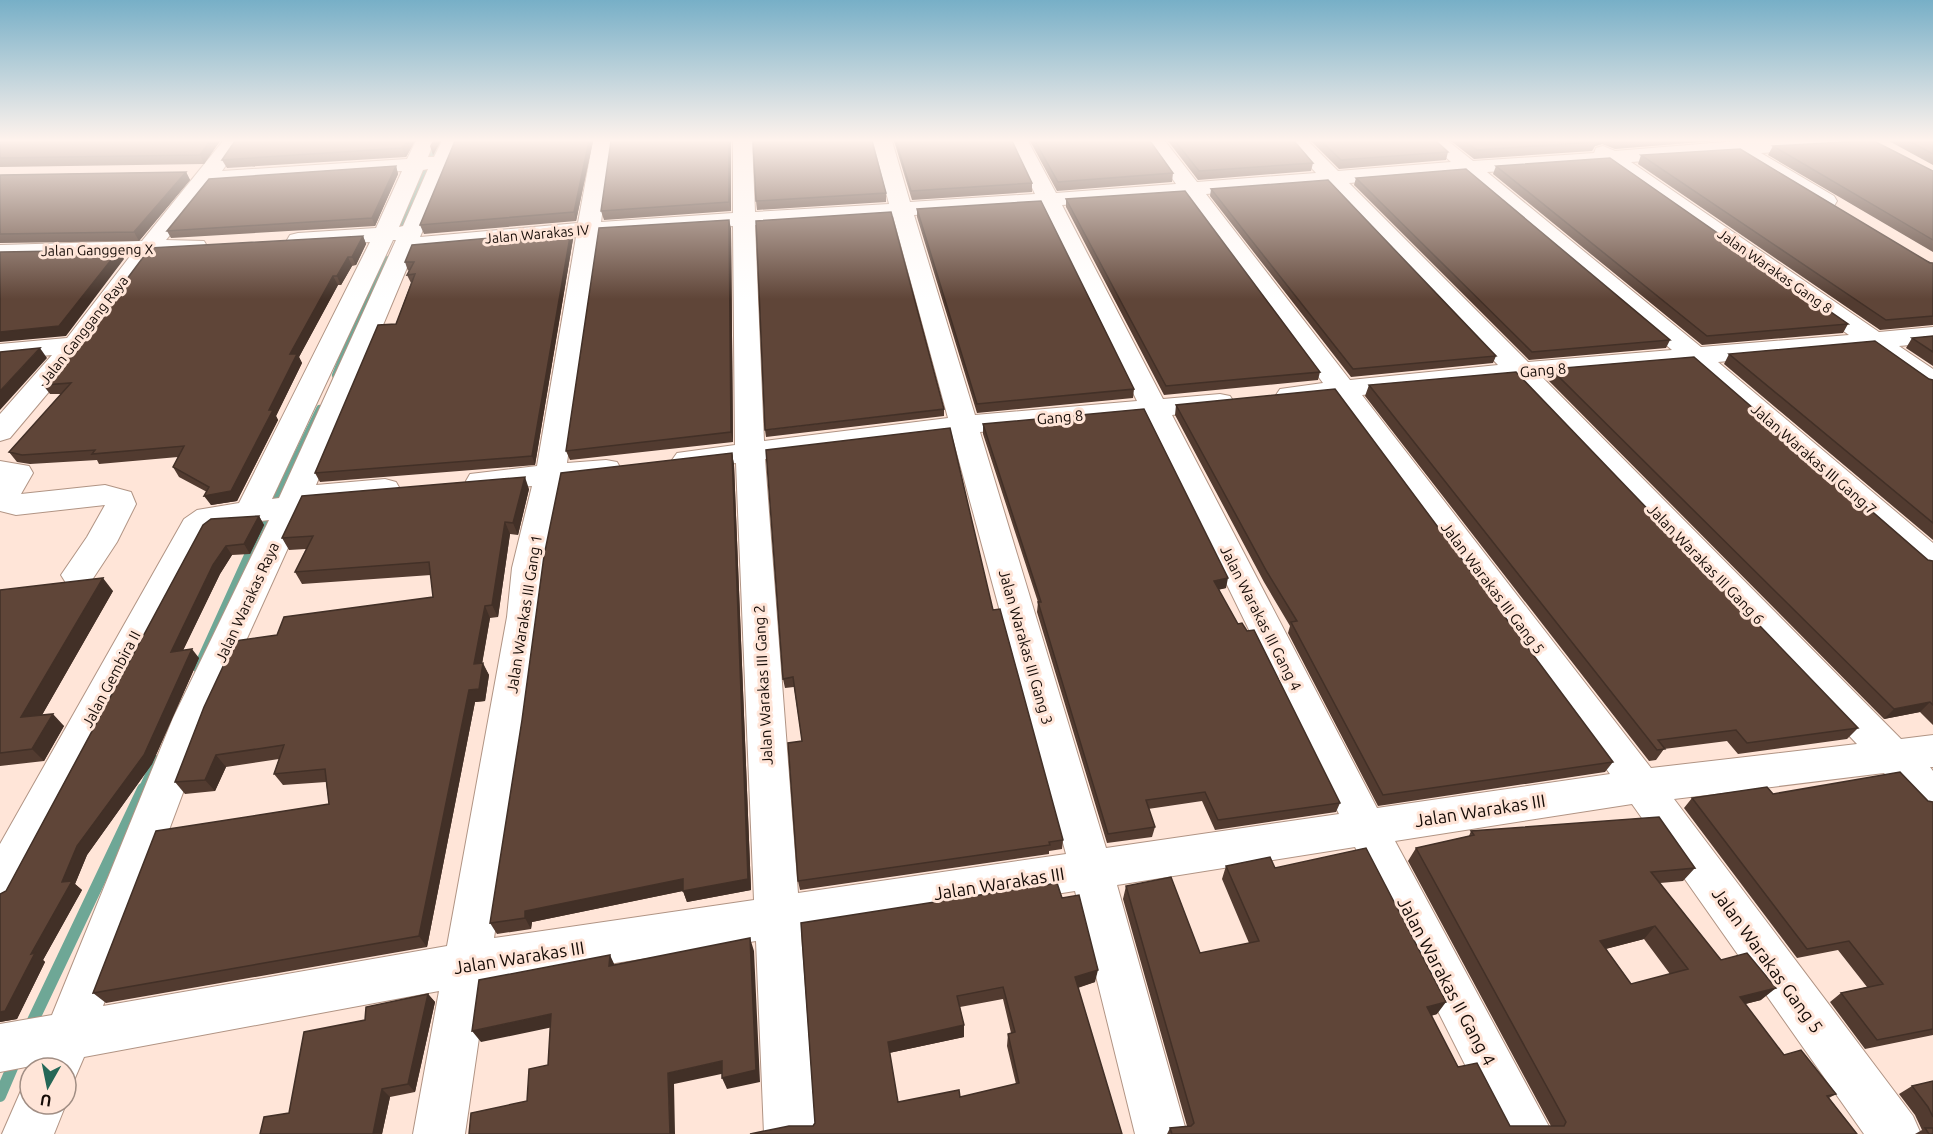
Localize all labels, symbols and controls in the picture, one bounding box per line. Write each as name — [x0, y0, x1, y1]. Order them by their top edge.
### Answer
street label: Jalan Warakas IV — [484, 221, 590, 247]
street label: Jalan Warakas Gang 8 — [1715, 226, 1835, 317]
street label: Jalan Ganggeng X — [41, 241, 154, 259]
street label: Jalan Ganggang Raya — [37, 273, 131, 387]
street label: Gang 8 — [1519, 359, 1567, 381]
street label: Jalan Warakas III Gang 7 — [1748, 400, 1880, 518]
street label: Gang 8 — [1036, 406, 1084, 428]
street label: Jalan Warakas III Gang 6 — [1644, 500, 1768, 628]
street label: Jalan Warakas III Gang 5 — [1438, 519, 1548, 657]
street label: Jalan Warakas III Gang 1 — [503, 533, 545, 695]
street label: Jalan Warakas Raya — [212, 539, 282, 665]
street label: Jalan Warakas III Gang 4 — [1217, 543, 1305, 693]
street label: Jalan Warakas III Gang 3 — [996, 568, 1056, 726]
street label: Jalan Warakas III Gang 2 — [750, 604, 776, 766]
street label: Jalan Gembira II — [78, 628, 144, 730]
street label: Jalan Warakas III — [1413, 790, 1547, 830]
street label: Jalan Warakas III — [932, 863, 1066, 903]
street label: Jalan Warakas Gang 5 — [1709, 884, 1827, 1036]
street label: Jalan Warakas II Gang 4 — [1394, 893, 1500, 1069]
street label: Jalan Warakas III — [452, 937, 586, 977]
north arrow — [18, 1056, 78, 1116]
text: U — [39, 1091, 53, 1111]

